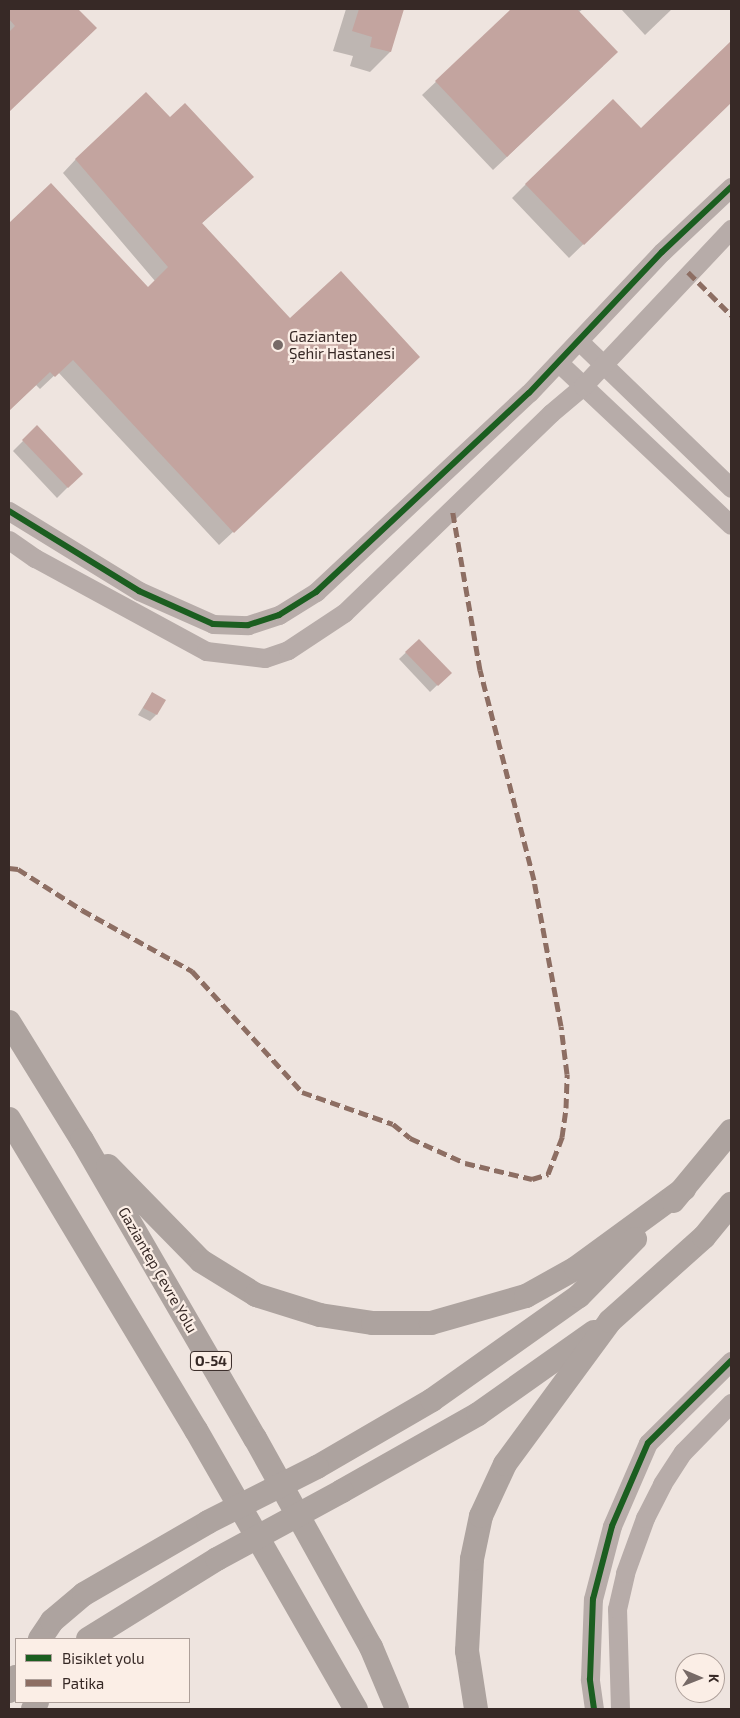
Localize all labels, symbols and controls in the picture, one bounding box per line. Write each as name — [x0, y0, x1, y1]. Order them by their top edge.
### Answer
place label: Gaziantep Şehir Hastanesi — [289, 327, 395, 362]
marker: Gaziantep Şehir Hastanesi — [271, 338, 285, 352]
street label: Gaziantep Çevre Yolu — [115, 1204, 201, 1336]
road number: O-54 — [190, 1350, 232, 1372]
legend — [15, 1638, 190, 1703]
text: Bisiklet yolu — [62, 1649, 145, 1667]
north arrow — [675, 1653, 725, 1703]
text: Patika — [62, 1674, 104, 1692]
text: K — [706, 1674, 723, 1683]

